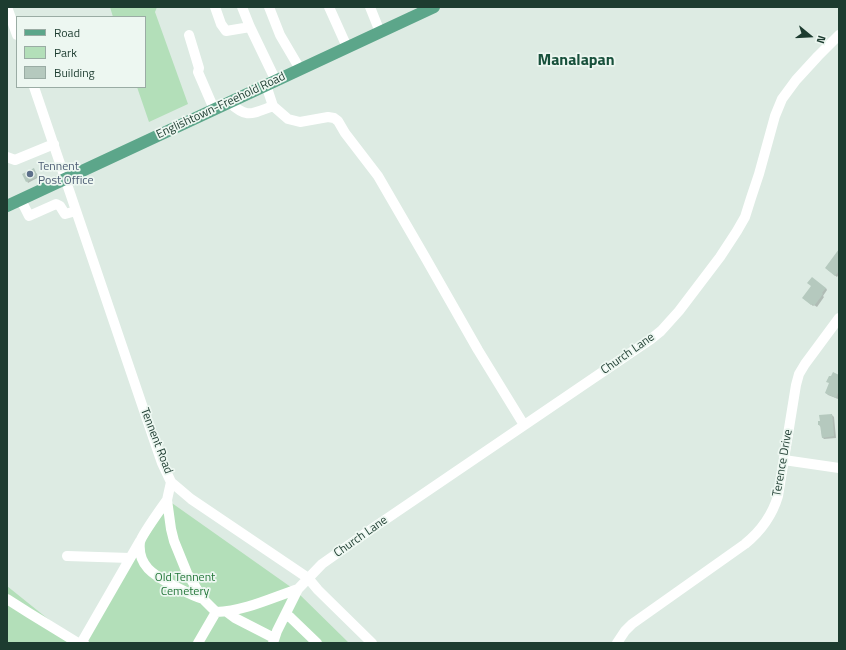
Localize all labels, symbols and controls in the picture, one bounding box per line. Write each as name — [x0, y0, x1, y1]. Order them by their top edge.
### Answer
legend — [16, 16, 146, 88]
north arrow — [790, 16, 830, 56]
text: Road — [54, 23, 80, 42]
text: N — [813, 34, 830, 46]
text: Park — [54, 43, 77, 62]
district label: Manalapan — [537, 51, 615, 71]
text: Building — [54, 63, 95, 82]
street label: Englishtown-Freehold Road — [154, 70, 288, 142]
place label: Tennent Post Office — [38, 160, 94, 188]
marker: Tennent Post Office — [25, 169, 35, 179]
street label: Church Lane — [598, 330, 658, 378]
street label: Tennent Road — [137, 406, 175, 476]
street label: Terence Drive — [770, 428, 796, 498]
street label: Church Lane — [331, 513, 391, 561]
park label: Old Tennent Cemetery — [155, 571, 215, 599]

